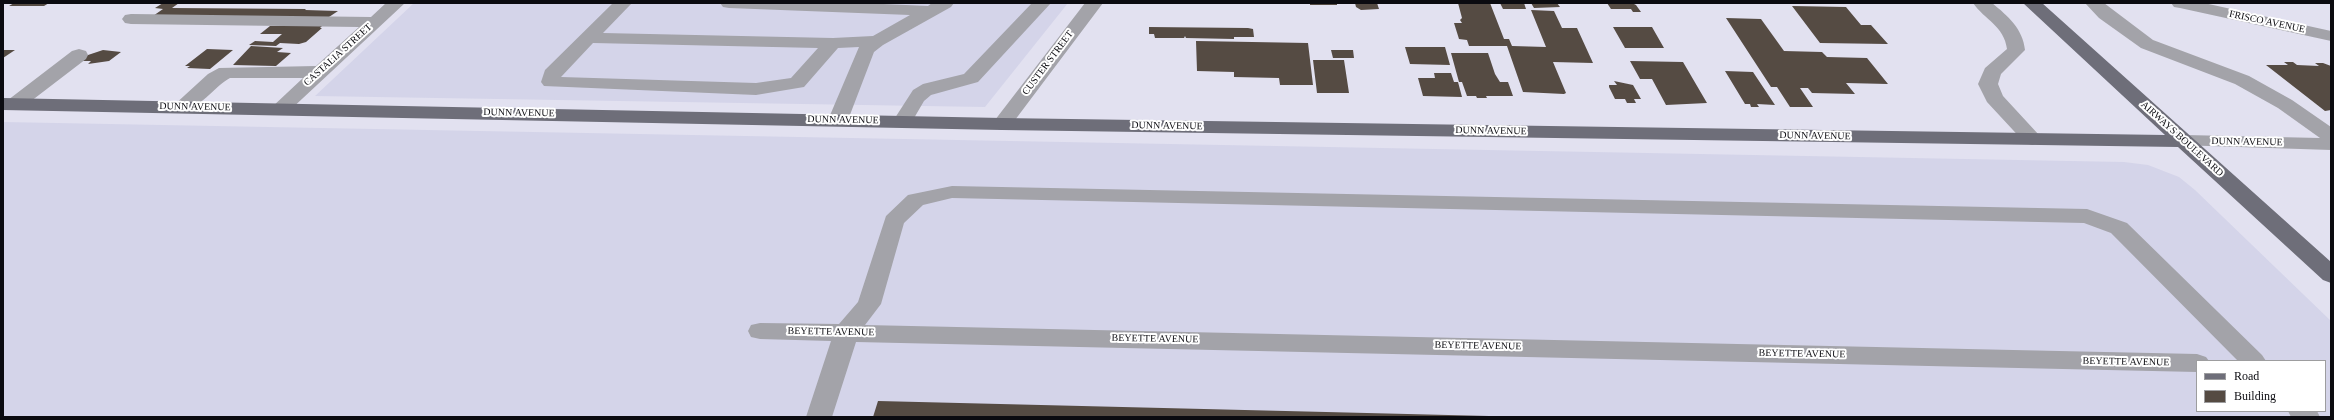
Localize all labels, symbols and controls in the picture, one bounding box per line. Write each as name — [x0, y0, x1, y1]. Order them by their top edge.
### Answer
street label: FRISCO AVENUE — [2228, 8, 2306, 36]
street label: CASTALIA STREET — [301, 21, 375, 89]
street label: CUSTER STREET — [1020, 28, 1076, 98]
street label: AIRWAYS BOULEVARD — [2138, 99, 2226, 179]
street label: DUNN AVENUE — [159, 100, 231, 114]
street label: DUNN AVENUE — [483, 106, 555, 120]
street label: DUNN AVENUE — [807, 113, 879, 127]
street label: DUNN AVENUE — [1131, 119, 1203, 133]
street label: DUNN AVENUE — [1455, 124, 1527, 138]
street label: DUNN AVENUE — [1779, 129, 1851, 143]
street label: DUNN AVENUE — [2211, 135, 2283, 149]
street label: BEYETTE AVENUE — [788, 325, 874, 339]
street label: BEYETTE AVENUE — [1112, 332, 1198, 346]
street label: BEYETTE AVENUE — [1435, 339, 1521, 353]
street label: BEYETTE AVENUE — [1759, 347, 1845, 361]
street label: BEYETTE AVENUE — [2083, 355, 2169, 369]
legend — [2196, 360, 2326, 412]
text: Road — [2234, 369, 2259, 383]
text: Building — [2234, 389, 2276, 403]

